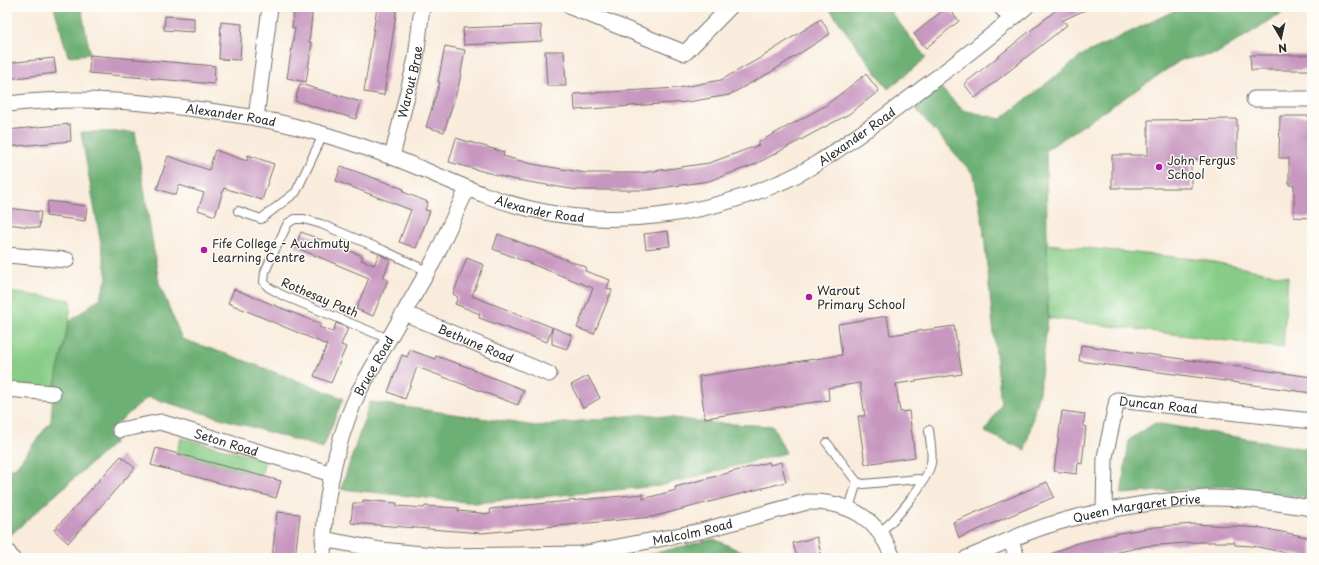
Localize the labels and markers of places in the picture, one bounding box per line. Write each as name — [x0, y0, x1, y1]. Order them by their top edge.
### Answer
place label: John Fergus School — [1167, 151, 1236, 183]
marker: John Fergus School — [1154, 162, 1164, 172]
place label: Fife College - Auchmuty Learning Centre — [212, 234, 350, 266]
marker: Fife College - Auchmuty Learning Centre — [199, 245, 209, 255]
place label: Warout Primary School — [817, 281, 905, 313]
marker: Warout Primary School — [804, 292, 814, 302]

